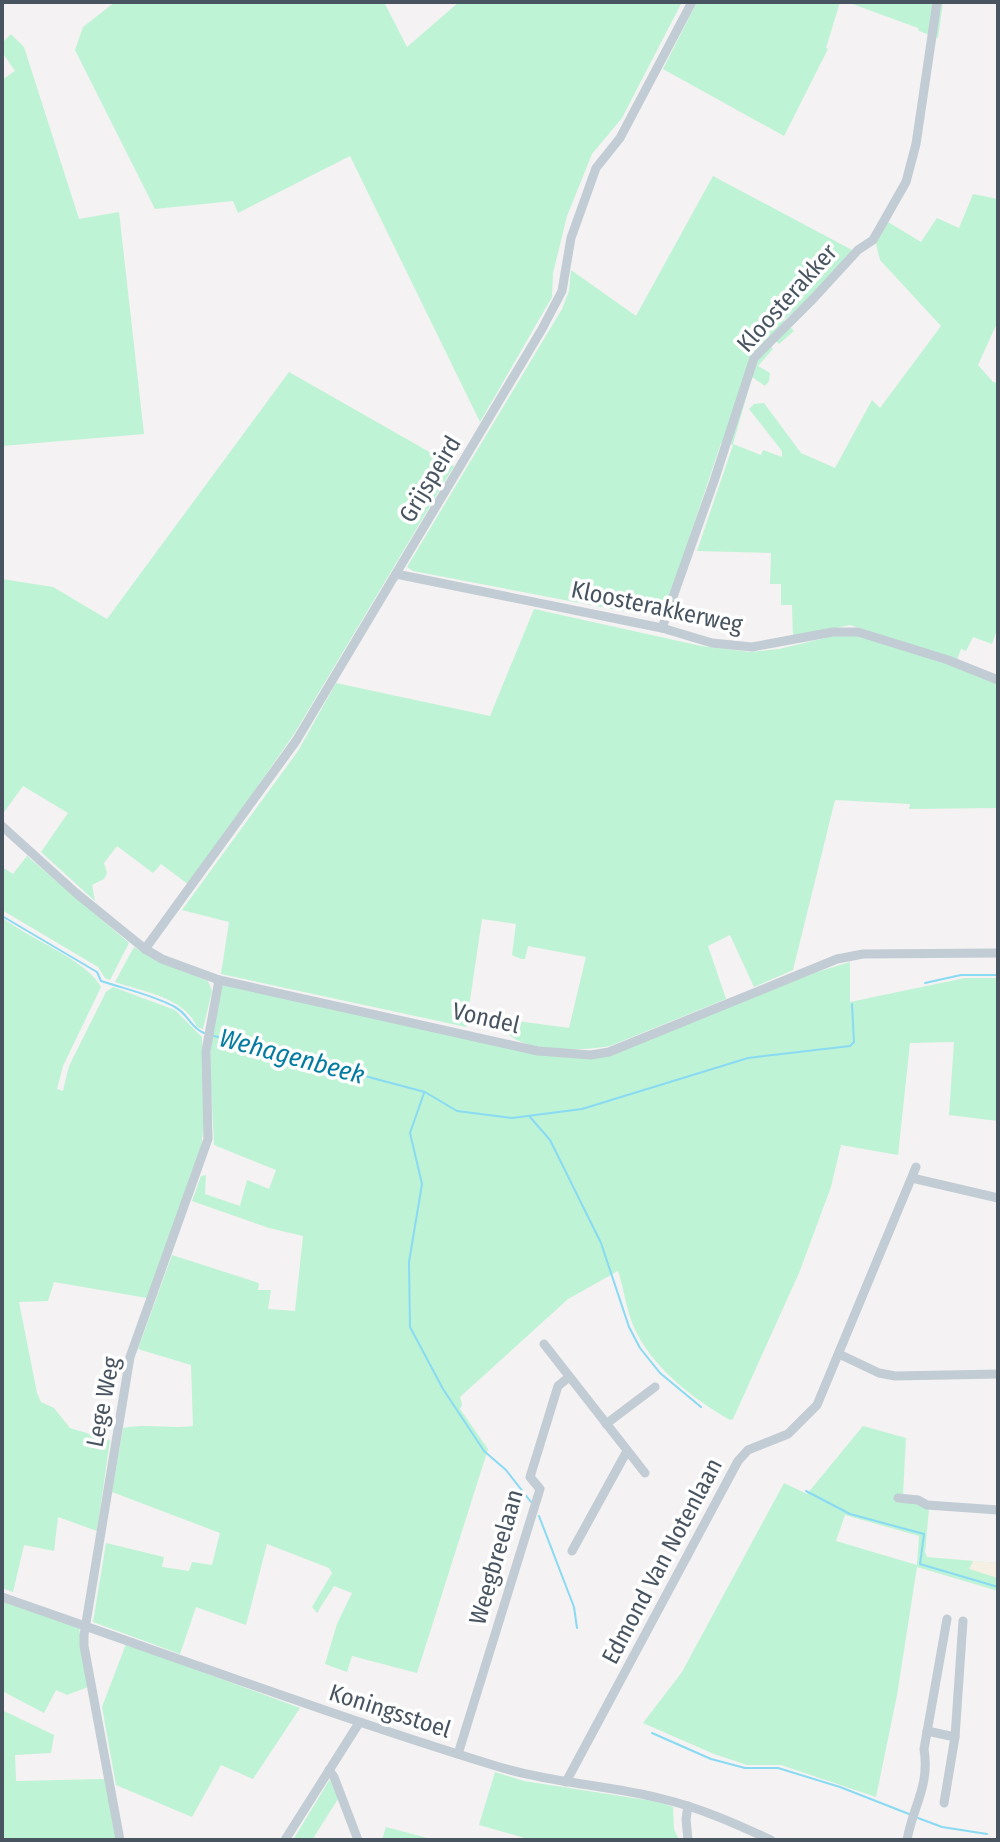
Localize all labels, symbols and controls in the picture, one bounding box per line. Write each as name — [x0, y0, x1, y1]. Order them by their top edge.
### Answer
street label: Kloosterakker — [731, 238, 843, 358]
street label: Grijspeird — [393, 431, 467, 527]
street label: Kloosterakkerweg — [569, 575, 746, 639]
street label: Vondel — [450, 997, 522, 1039]
water label: Wehagenbeek — [216, 1022, 368, 1091]
street label: Lege Weg — [81, 1354, 126, 1449]
street label: Edmond Van Notenlaan — [596, 1453, 728, 1669]
street label: Weegbreelaan — [463, 1486, 529, 1628]
street label: Koningsstoel — [326, 1678, 454, 1744]

